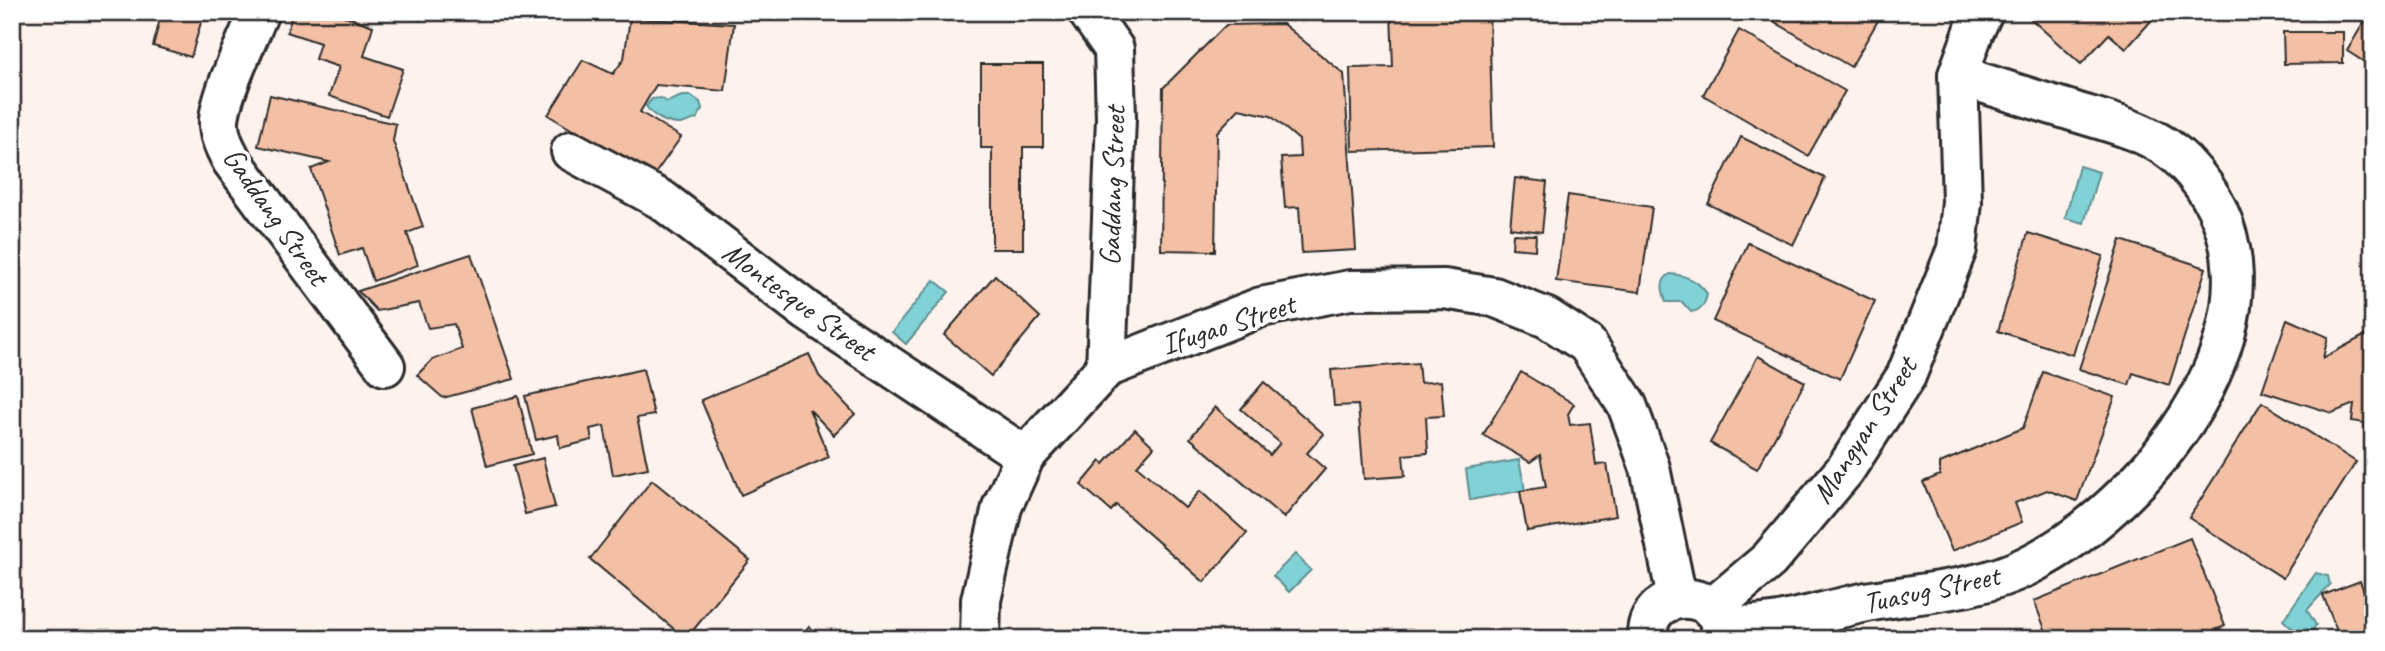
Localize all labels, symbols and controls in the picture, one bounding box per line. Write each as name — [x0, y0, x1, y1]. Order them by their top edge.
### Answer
street label: Gaddang Street — [1090, 103, 1134, 266]
street label: Gaddang Street — [215, 140, 339, 295]
street label: Montesque Street — [715, 233, 885, 371]
street label: Ifugao Street — [1157, 284, 1302, 363]
street label: Mangyan Street — [1803, 347, 1927, 510]
street label: Tuasug Street — [1859, 555, 2006, 622]

